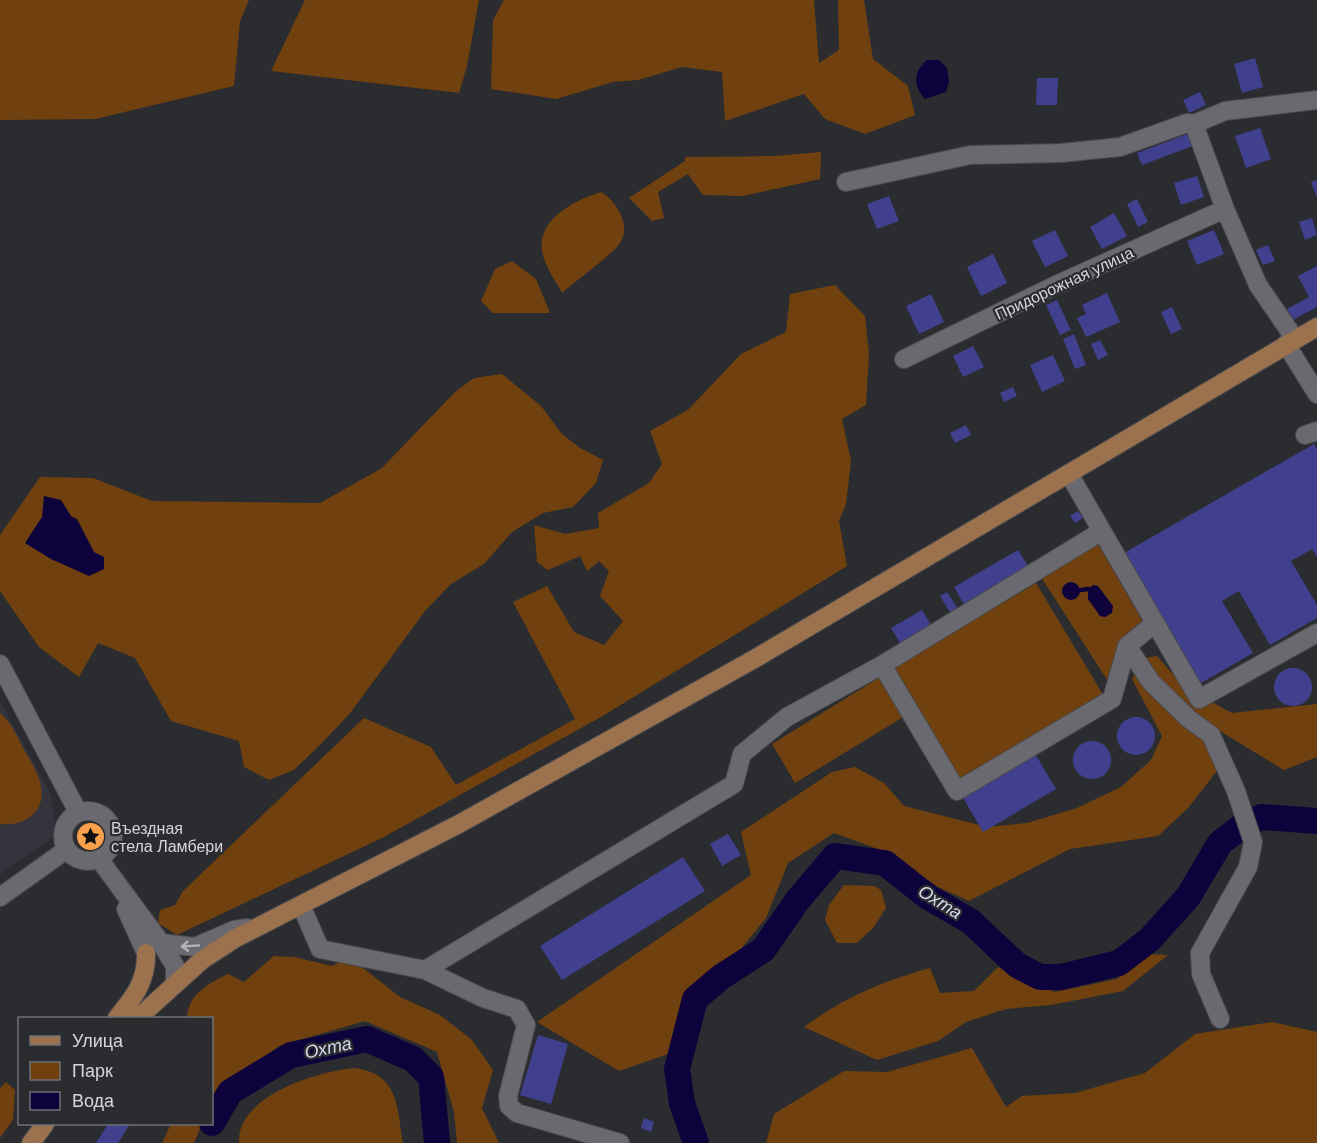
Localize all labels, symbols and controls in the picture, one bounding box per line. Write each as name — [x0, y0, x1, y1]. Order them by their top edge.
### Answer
street label: Придорожная улица — [992, 244, 1136, 323]
place label: Въездная стела Ламбери — [111, 820, 223, 855]
place icon: Въездная стела Ламбери — [74, 821, 106, 853]
water label: Охта — [915, 881, 965, 923]
one-way arrow — [180, 941, 200, 952]
legend — [18, 1017, 213, 1125]
text: Улица — [72, 1031, 124, 1051]
water label: Охта — [303, 1033, 353, 1063]
text: Парк — [72, 1061, 113, 1081]
text: Вода — [72, 1091, 115, 1111]

